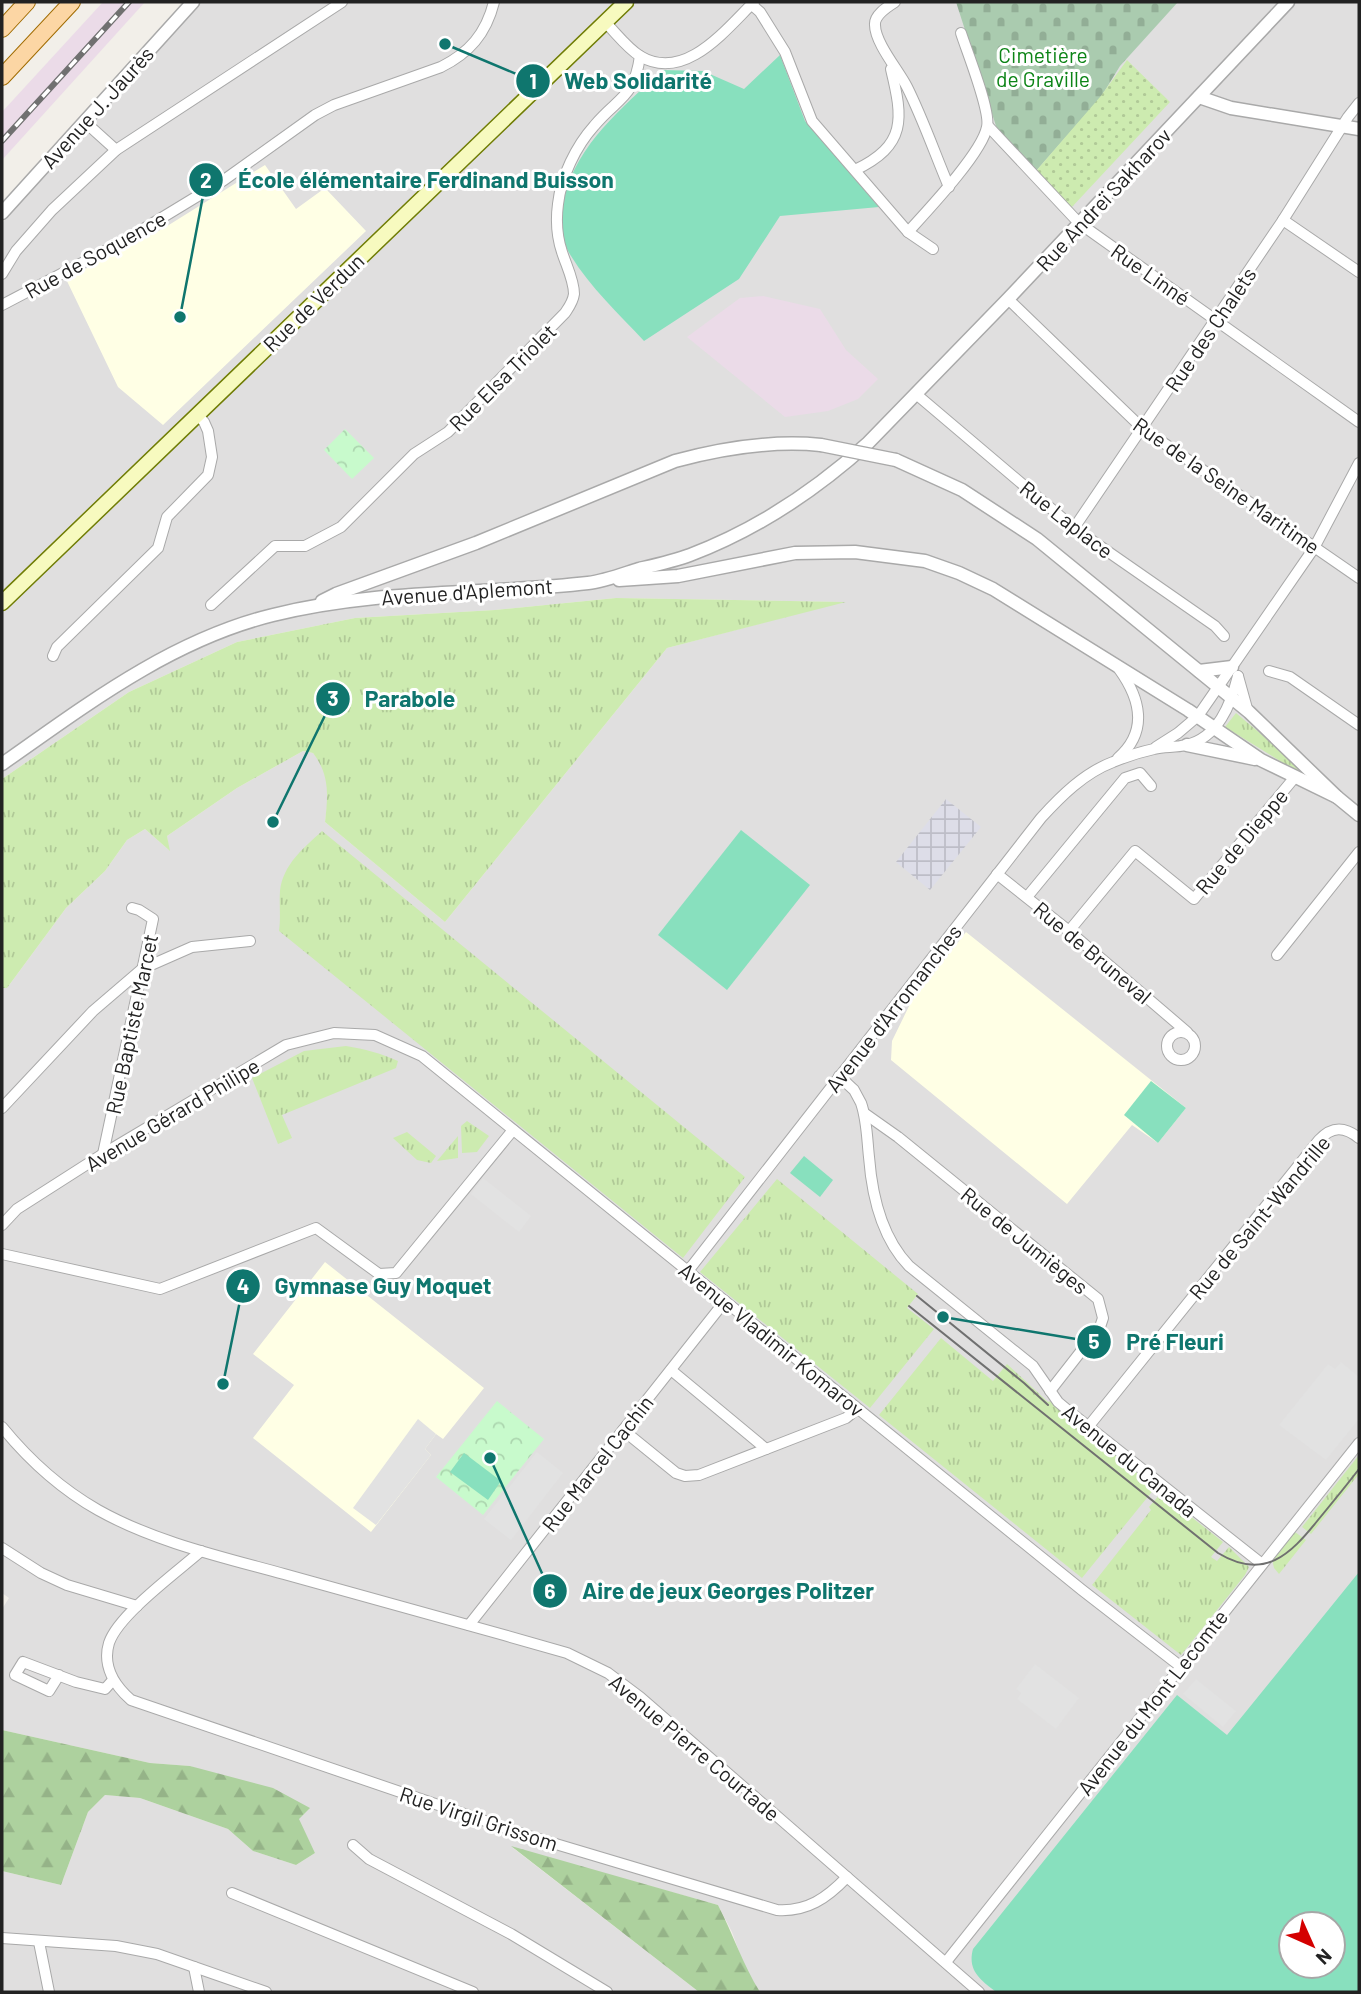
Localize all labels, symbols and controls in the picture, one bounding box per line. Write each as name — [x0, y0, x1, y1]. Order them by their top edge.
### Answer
street label: Avenue J. Jaurès — [36, 41, 158, 173]
park label: Cimetière de Graville — [996, 42, 1090, 91]
callout: Web Solidarité — [515, 59, 726, 103]
text: Web Solidarité — [564, 66, 712, 94]
text: 1 — [529, 68, 537, 93]
street label: Rue Andreï Sakharov — [1030, 122, 1176, 276]
callout: École élémentaire Ferdinand Buisson — [189, 158, 628, 202]
text: École élémentaire Ferdinand Buisson — [238, 165, 614, 193]
text: 2 — [200, 167, 212, 192]
street label: Rue de Soquence — [20, 205, 170, 303]
street label: Rue Linné — [1107, 238, 1195, 310]
street label: Rue de Verdun — [257, 248, 369, 356]
street label: Rue des Chalets — [1159, 262, 1261, 396]
street label: Rue Elsa Triolet — [443, 318, 561, 436]
street label: Rue de la Seine Maritime — [1129, 411, 1325, 559]
street label: Rue Laplace — [1015, 475, 1119, 563]
street label: Avenue d'Aplemont — [380, 573, 554, 609]
callout: Parabole — [316, 677, 469, 721]
text: Parabole — [365, 684, 455, 712]
text: 3 — [327, 685, 339, 710]
street label: Rue de Dieppe — [1190, 783, 1292, 899]
street label: Rue de Bruneval — [1029, 896, 1157, 1008]
street label: Avenue d'Arromanches — [820, 919, 966, 1097]
street label: Rue Baptiste Marcet — [100, 932, 162, 1116]
street label: Avenue Gérard Philipe — [81, 1052, 263, 1176]
street label: Rue de Saint-Wandrille — [1183, 1130, 1335, 1304]
street label: Rue de Jumièges — [957, 1181, 1093, 1299]
street label: Avenue Vladimir Komarov — [674, 1257, 870, 1421]
callout: Gymnase Guy Moquet — [226, 1264, 506, 1308]
text: Gymnase Guy Moquet — [275, 1271, 491, 1299]
text: 4 — [237, 1273, 249, 1298]
callout: Pré Fleuri — [1077, 1320, 1237, 1364]
text: Pré Fleuri — [1126, 1327, 1224, 1355]
text: 5 — [1088, 1328, 1100, 1353]
street label: Rue Marcel Cachin — [536, 1390, 658, 1536]
street label: Avenue du Canada — [1058, 1398, 1202, 1522]
callout: Aire de jeux Georges Politzer — [533, 1569, 888, 1613]
text: Aire de jeux Georges Politzer — [582, 1576, 874, 1604]
text: 6 — [544, 1578, 556, 1603]
street label: Avenue du Mont Lecomte — [1072, 1604, 1232, 1800]
street label: Avenue Pierre Courtade — [605, 1668, 785, 1826]
street label: Rue Virgil Grissom — [397, 1781, 561, 1855]
north arrow — [1277, 1910, 1347, 1980]
text: N — [1312, 1945, 1337, 1970]

